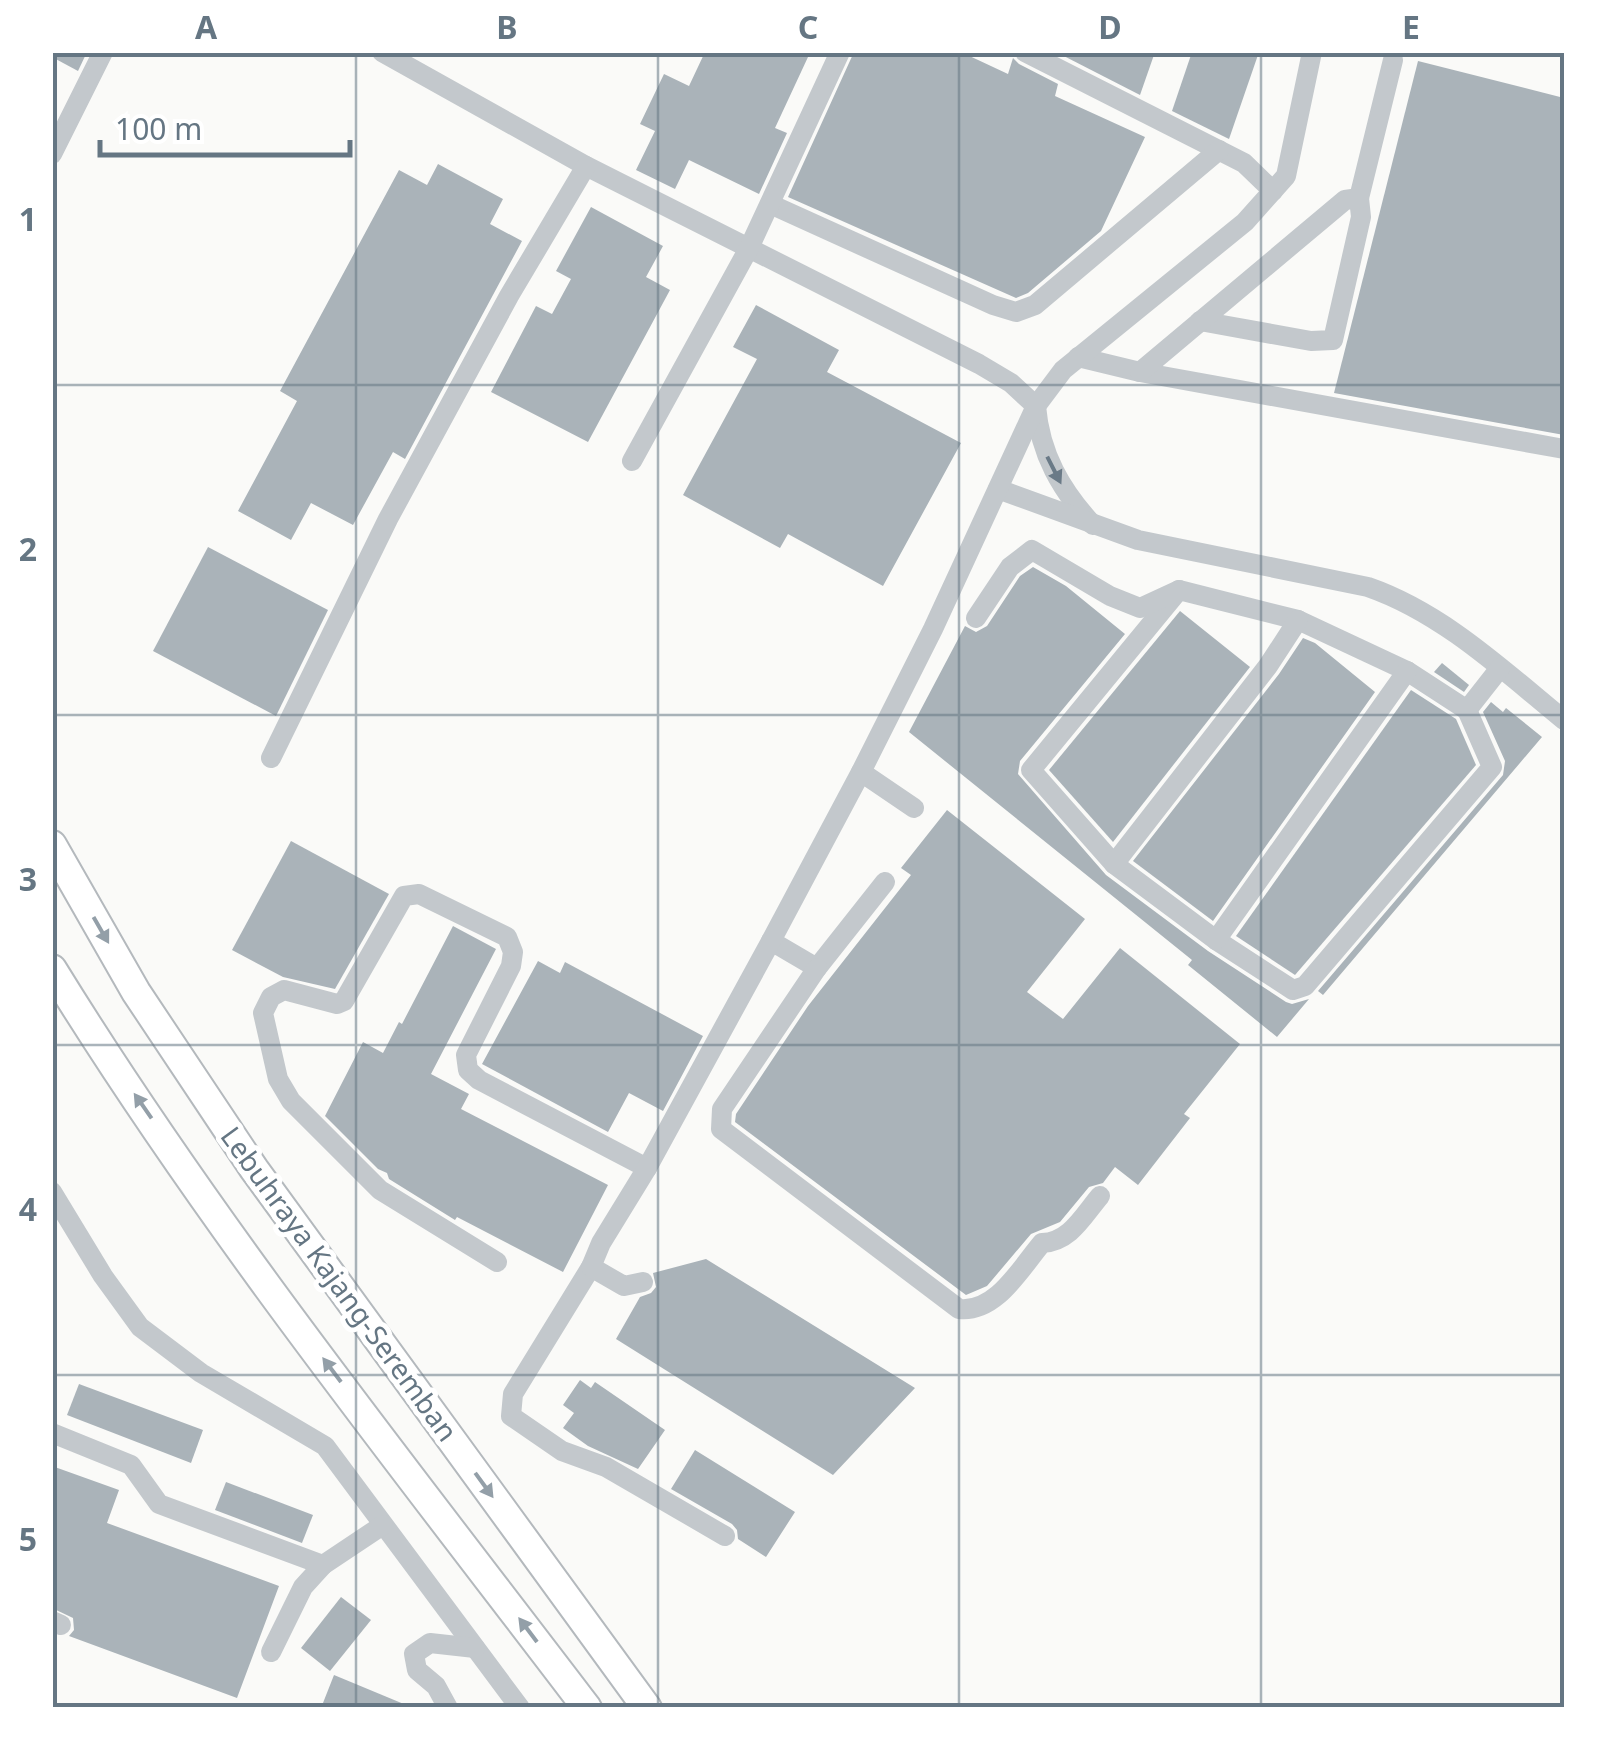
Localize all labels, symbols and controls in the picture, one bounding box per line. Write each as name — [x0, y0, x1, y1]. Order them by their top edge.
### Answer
text: A — [195, 5, 218, 48]
text: B — [496, 5, 518, 48]
text: C — [798, 5, 818, 48]
text: D — [1098, 5, 1122, 48]
text: E — [1402, 5, 1420, 48]
scale bar — [100, 95, 350, 157]
text: 100 m — [115, 108, 202, 149]
text: 1 — [19, 197, 37, 240]
one-way arrow — [1045, 456, 1062, 485]
text: 2 — [19, 527, 37, 570]
text: 3 — [19, 857, 37, 900]
one-way arrow — [91, 916, 109, 944]
one-way arrow — [134, 1093, 153, 1120]
street label: Lebuhraya Kajang-Seremban — [213, 1118, 467, 1448]
text: 4 — [19, 1187, 37, 1230]
one-way arrow — [323, 1357, 343, 1383]
one-way arrow — [474, 1472, 494, 1498]
text: 5 — [19, 1517, 37, 1560]
one-way arrow — [518, 1617, 538, 1643]

